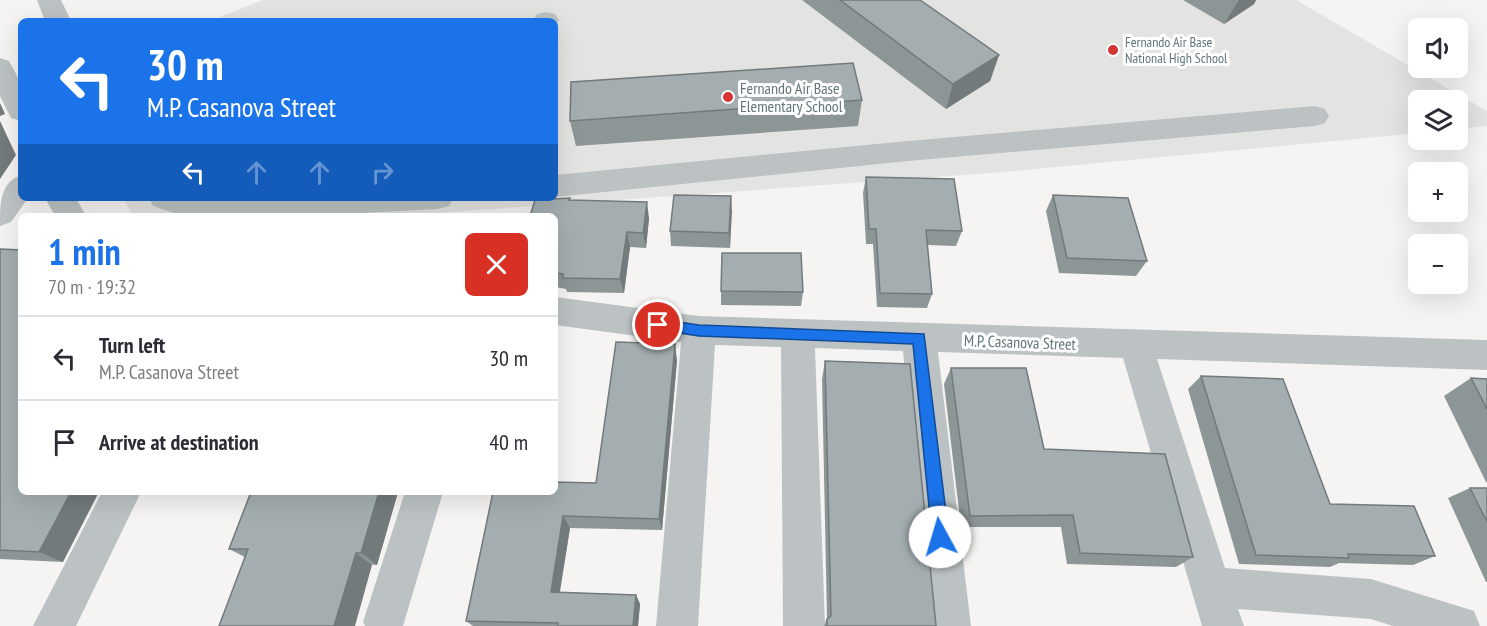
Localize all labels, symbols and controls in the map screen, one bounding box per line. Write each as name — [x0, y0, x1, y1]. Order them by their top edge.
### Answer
map controls — [1408, 18, 1468, 294]
button: sound — [1408, 18, 1468, 78]
place label: Fernando Air Base National High School — [1125, 33, 1228, 67]
text: 30 m — [147, 37, 224, 92]
icon: left — [48, 42, 126, 120]
marker: Fernando Air Base National High School — [1106, 43, 1120, 57]
place label: Fernando Air Base Elementary School — [740, 78, 843, 116]
text: M.P. Casanova Street — [147, 90, 336, 124]
marker: Fernando Air Base Elementary School — [721, 90, 735, 104]
button: layers — [1408, 90, 1468, 150]
icon: left — [177, 156, 210, 189]
icon: ahead — [240, 156, 273, 189]
icon: ahead — [303, 156, 336, 189]
icon: right — [366, 156, 399, 189]
button: + — [1408, 162, 1468, 222]
text: 1 min — [48, 228, 121, 275]
button: close — [465, 233, 528, 296]
button: − — [1408, 234, 1468, 294]
text: 70 m · 19:32 — [48, 274, 136, 300]
pin — [632, 299, 683, 350]
icon: arrive — [641, 308, 674, 341]
street label: M.P. Casanova Street — [964, 330, 1077, 354]
text: Turn left — [99, 331, 165, 359]
icon: left — [48, 342, 81, 375]
text: 30 m — [489, 344, 528, 372]
text: M.P. Casanova Street — [99, 359, 239, 385]
icon: arrive — [48, 426, 81, 459]
text: Arrive at destination — [99, 428, 259, 456]
text: 40 m — [489, 428, 528, 456]
position arrow — [908, 505, 972, 569]

